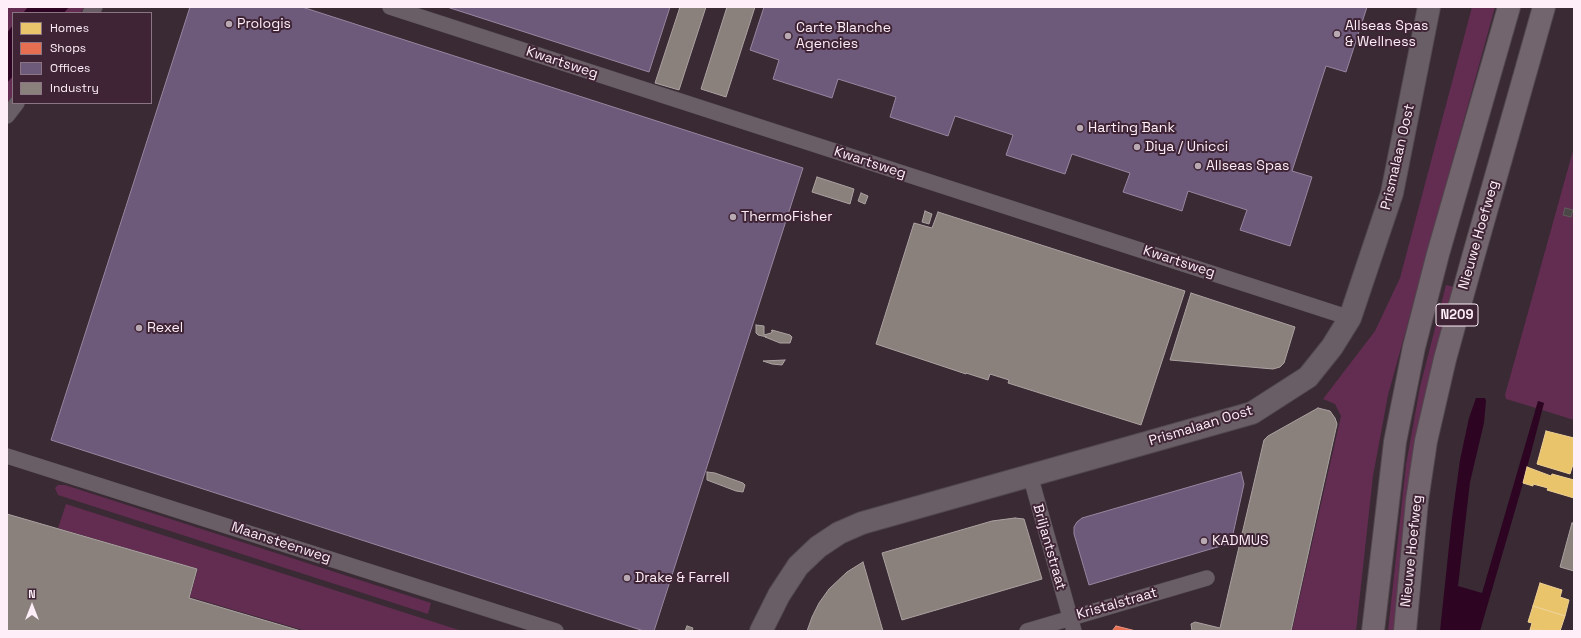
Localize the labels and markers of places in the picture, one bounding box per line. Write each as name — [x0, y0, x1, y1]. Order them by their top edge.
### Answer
place label: Prologis — [237, 16, 291, 32]
place label: Allseas Spas & Wellness — [1345, 18, 1428, 50]
marker: Prologis — [224, 19, 234, 29]
place label: Carte Blanche Agencies — [796, 20, 891, 52]
marker: Allseas Spas & Wellness — [1332, 29, 1342, 39]
marker: Carte Blanche Agencies — [783, 31, 793, 41]
place label: Harting Bank — [1088, 120, 1175, 136]
marker: Harting Bank — [1075, 123, 1085, 133]
place label: Diya / Unicci — [1145, 139, 1228, 155]
marker: Diya / Unicci — [1132, 142, 1142, 152]
place label: Allseas Spas — [1206, 158, 1289, 174]
marker: Allseas Spas — [1193, 161, 1203, 171]
place label: ThermoFisher — [741, 209, 833, 225]
marker: ThermoFisher — [728, 212, 738, 222]
place label: Rexel — [147, 320, 183, 336]
marker: Rexel — [134, 323, 144, 333]
place label: KADMUS — [1212, 533, 1269, 549]
marker: KADMUS — [1199, 536, 1209, 546]
place label: Drake & Farrell — [635, 570, 729, 586]
marker: Drake & Farrell — [622, 573, 632, 583]

